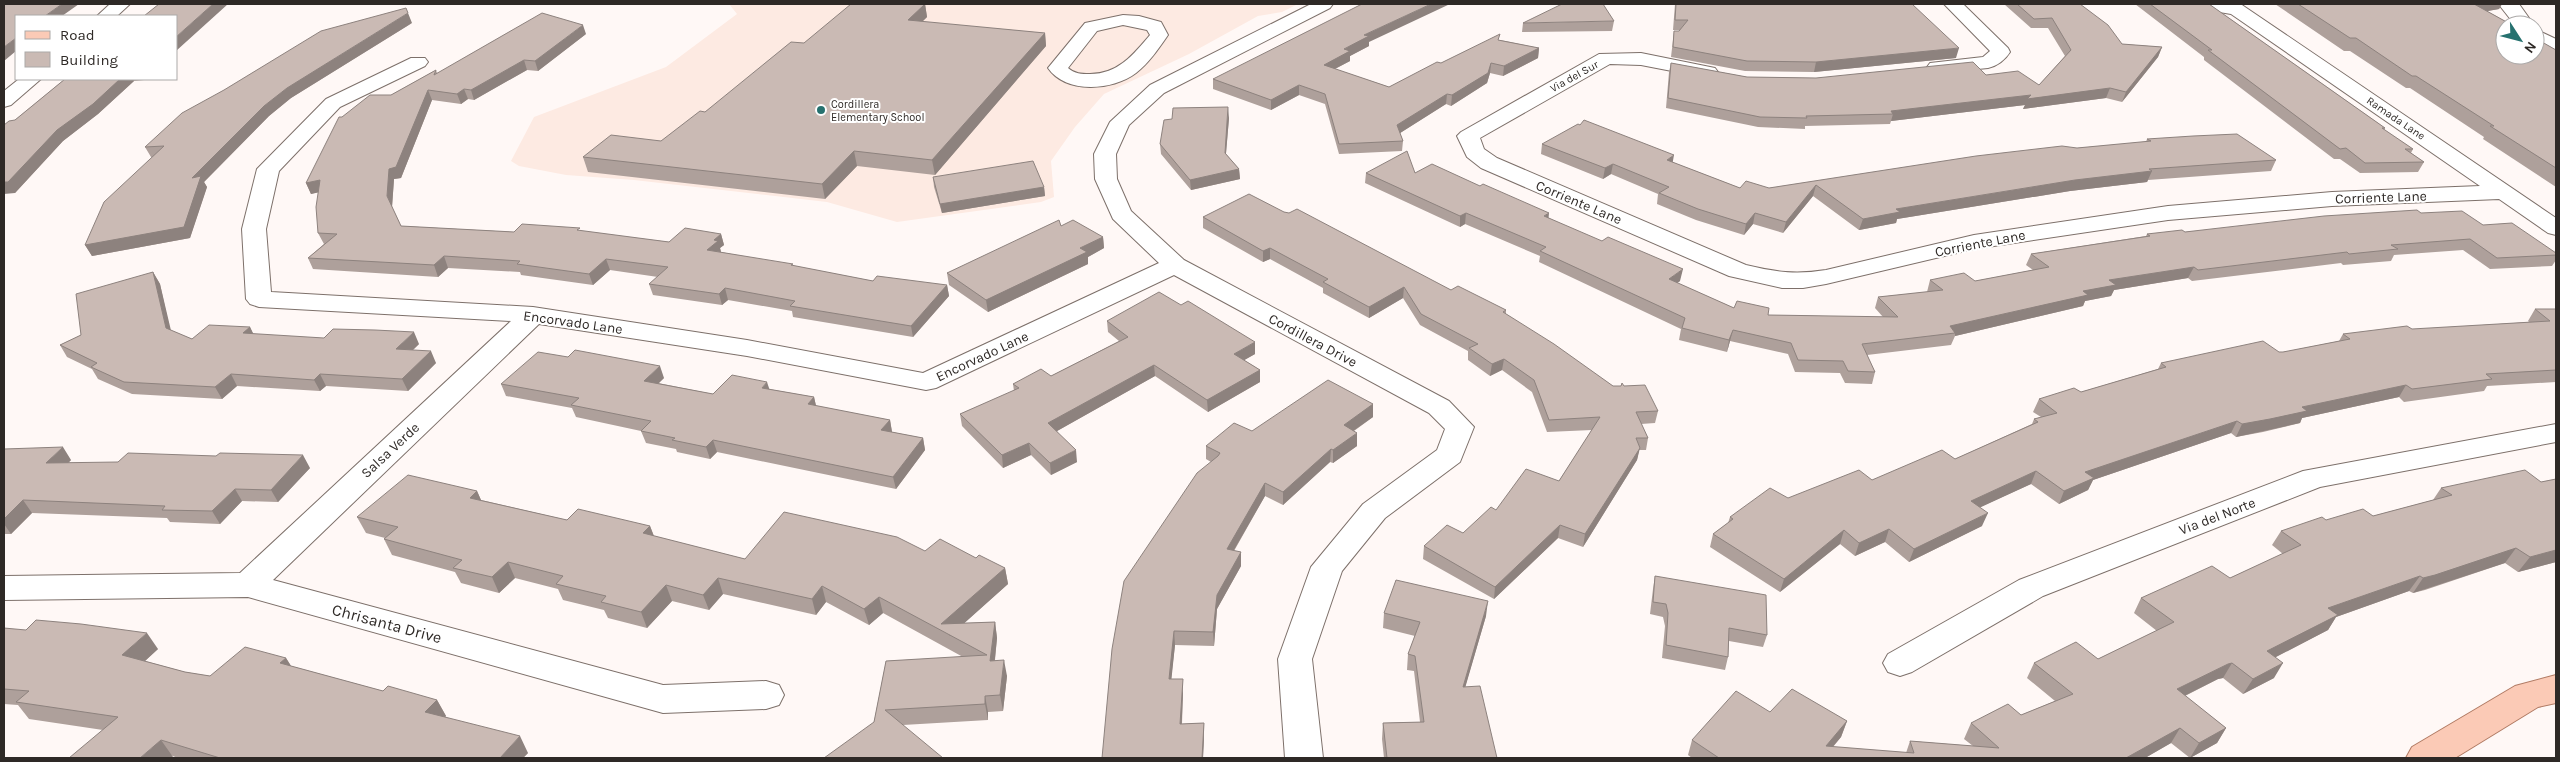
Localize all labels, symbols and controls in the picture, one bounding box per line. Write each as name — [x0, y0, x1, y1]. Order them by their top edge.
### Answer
legend — [15, 15, 178, 80]
north arrow — [2495, 15, 2545, 65]
text: Road — [60, 26, 95, 44]
text: N — [2520, 38, 2540, 56]
text: Building — [60, 51, 118, 69]
street label: Via del Sur — [1548, 58, 1601, 95]
street label: Ramada Lane — [2364, 94, 2428, 143]
place label: Cordillera Elementary School — [831, 98, 924, 124]
marker: Cordillera Elementary School — [815, 104, 827, 116]
street label: Corriente Lane — [1533, 177, 1624, 228]
street label: Corriente Lane — [2335, 187, 2427, 208]
street label: Corriente Lane — [1933, 226, 2027, 261]
street label: Encorvado Lane — [522, 307, 624, 338]
street label: Cordillera Drive — [1266, 310, 1360, 371]
street label: Encorvado Lane — [933, 328, 1031, 385]
street label: Salsa Verde — [358, 419, 423, 482]
street label: Via del Norte — [2177, 494, 2258, 539]
street label: Chrisanta Drive — [330, 600, 444, 647]

